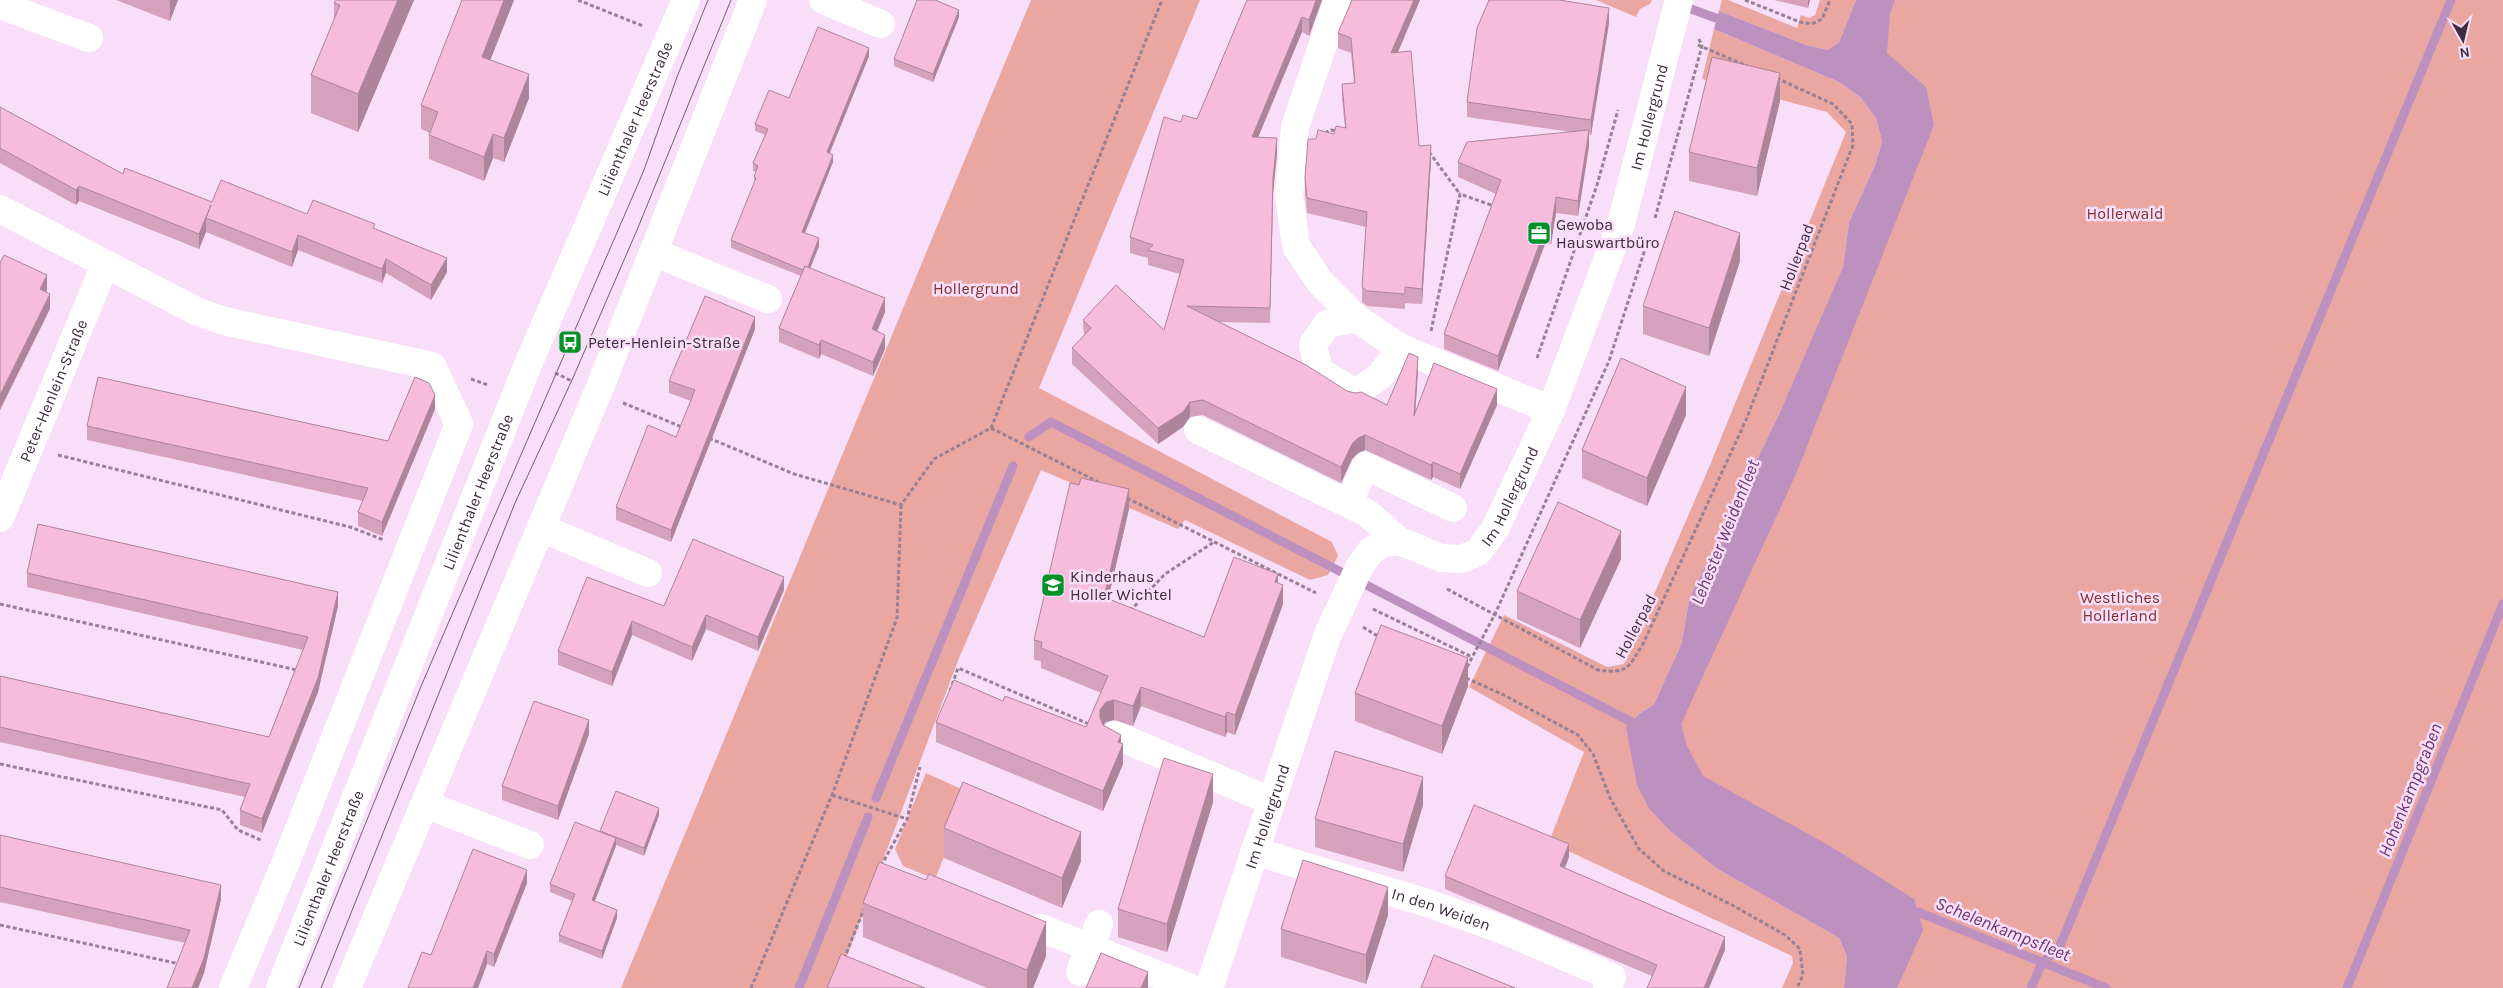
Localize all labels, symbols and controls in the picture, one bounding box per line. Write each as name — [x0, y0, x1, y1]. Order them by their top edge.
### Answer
north arrow — [2438, 15, 2488, 65]
street label: Lilienthaler Heerstraße — [593, 39, 677, 199]
text: N — [2459, 43, 2471, 61]
street label: Im Hollergrund — [1626, 62, 1672, 172]
park label: Hollerwald — [2087, 204, 2163, 223]
place label: Gewoba Hauswartbüro — [1556, 215, 1660, 252]
office icon: Gewoba Hauswartbüro — [1526, 220, 1552, 246]
street label: Hollerpad — [1775, 221, 1818, 293]
park label: Hollergrund — [933, 279, 1019, 298]
street label: Peter-Henlein-Straße — [15, 317, 91, 465]
bus stop icon: Peter-Henlein-Straße — [557, 329, 583, 355]
place label: Peter-Henlein-Straße — [588, 333, 740, 352]
street label: Lilienthaler Heerstraße — [438, 411, 517, 573]
street label: Im Hollergrund — [1477, 443, 1543, 550]
water label: Lehester Weidenfleet — [1686, 455, 1765, 608]
place label: Kinderhaus Holler Wichtel — [1070, 567, 1172, 604]
school or university icon: Kinderhaus Holler Wichtel — [1040, 572, 1066, 598]
park label: Westliches Hollerland — [2080, 588, 2160, 625]
street label: Hollerpad — [1611, 591, 1660, 662]
water label: Hohenkampgraben — [2373, 720, 2447, 860]
street label: Im Hollergrund — [1241, 762, 1294, 871]
street label: Lilienthaler Heerstraße — [289, 788, 368, 949]
street label: In den Weiden — [1389, 884, 1493, 935]
water label: Schelenkampsfleet — [1932, 892, 2074, 966]

